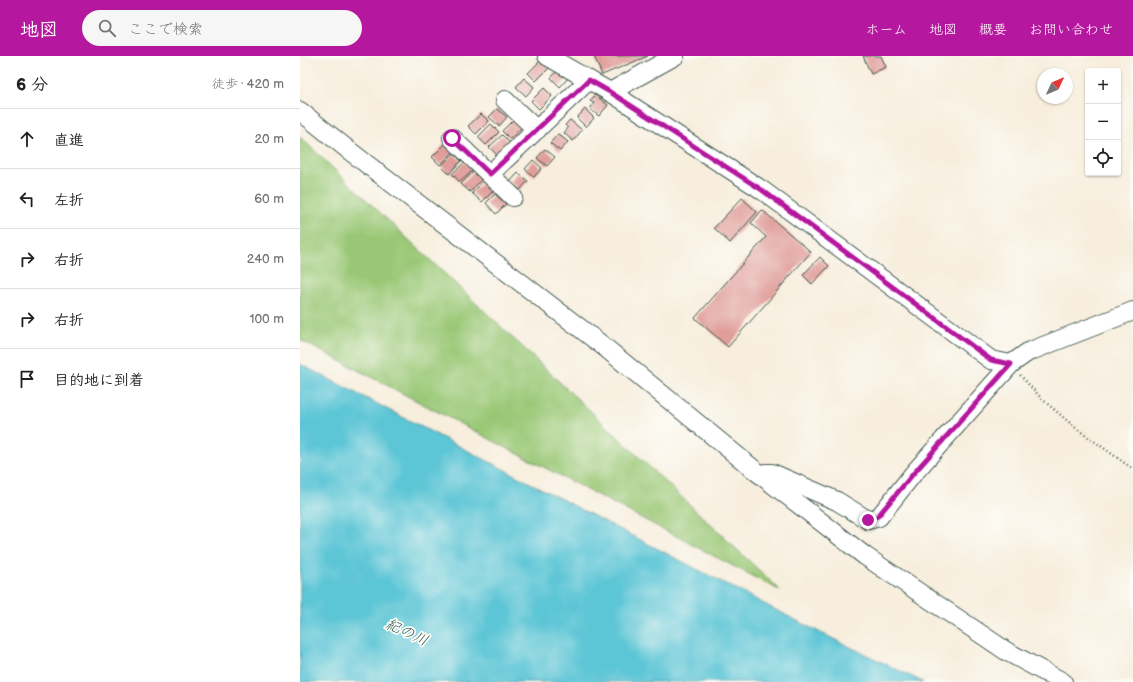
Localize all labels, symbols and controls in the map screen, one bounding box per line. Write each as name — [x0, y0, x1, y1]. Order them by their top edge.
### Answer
search box — [82, 10, 362, 46]
icon: search — [96, 17, 118, 39]
text: 地図 — [20, 19, 58, 42]
text: ここで検索 — [128, 20, 203, 39]
text: ホーム — [866, 21, 907, 38]
text: 地図 — [929, 21, 957, 38]
text: 概要 — [979, 21, 1007, 38]
text: お問い合わせ — [1029, 21, 1113, 38]
north arrow — [1037, 68, 1073, 104]
map controls — [1085, 68, 1121, 176]
button: + — [1085, 68, 1121, 104]
text: 6 分 — [16, 75, 48, 95]
text: 徒歩 · 420 m — [212, 76, 284, 92]
button: − — [1085, 104, 1121, 140]
icon: ahead — [16, 128, 38, 150]
route start — [443, 129, 461, 147]
text: 直進 — [54, 131, 84, 150]
text: 20 m — [254, 131, 284, 147]
button: locate — [1085, 140, 1121, 176]
icon: left — [16, 188, 38, 210]
text: 左折 — [54, 191, 84, 210]
text: 60 m — [254, 191, 284, 207]
icon: right — [16, 248, 38, 270]
text: 右折 — [54, 251, 84, 270]
text: 240 m — [247, 251, 284, 267]
icon: right — [16, 308, 38, 330]
text: 右折 — [54, 311, 84, 330]
text: 100 m — [249, 311, 284, 327]
icon: arrive — [16, 368, 38, 390]
text: 目的地に到着 — [54, 371, 144, 390]
route end — [859, 511, 877, 529]
water label: 紀の川 — [382, 614, 431, 651]

